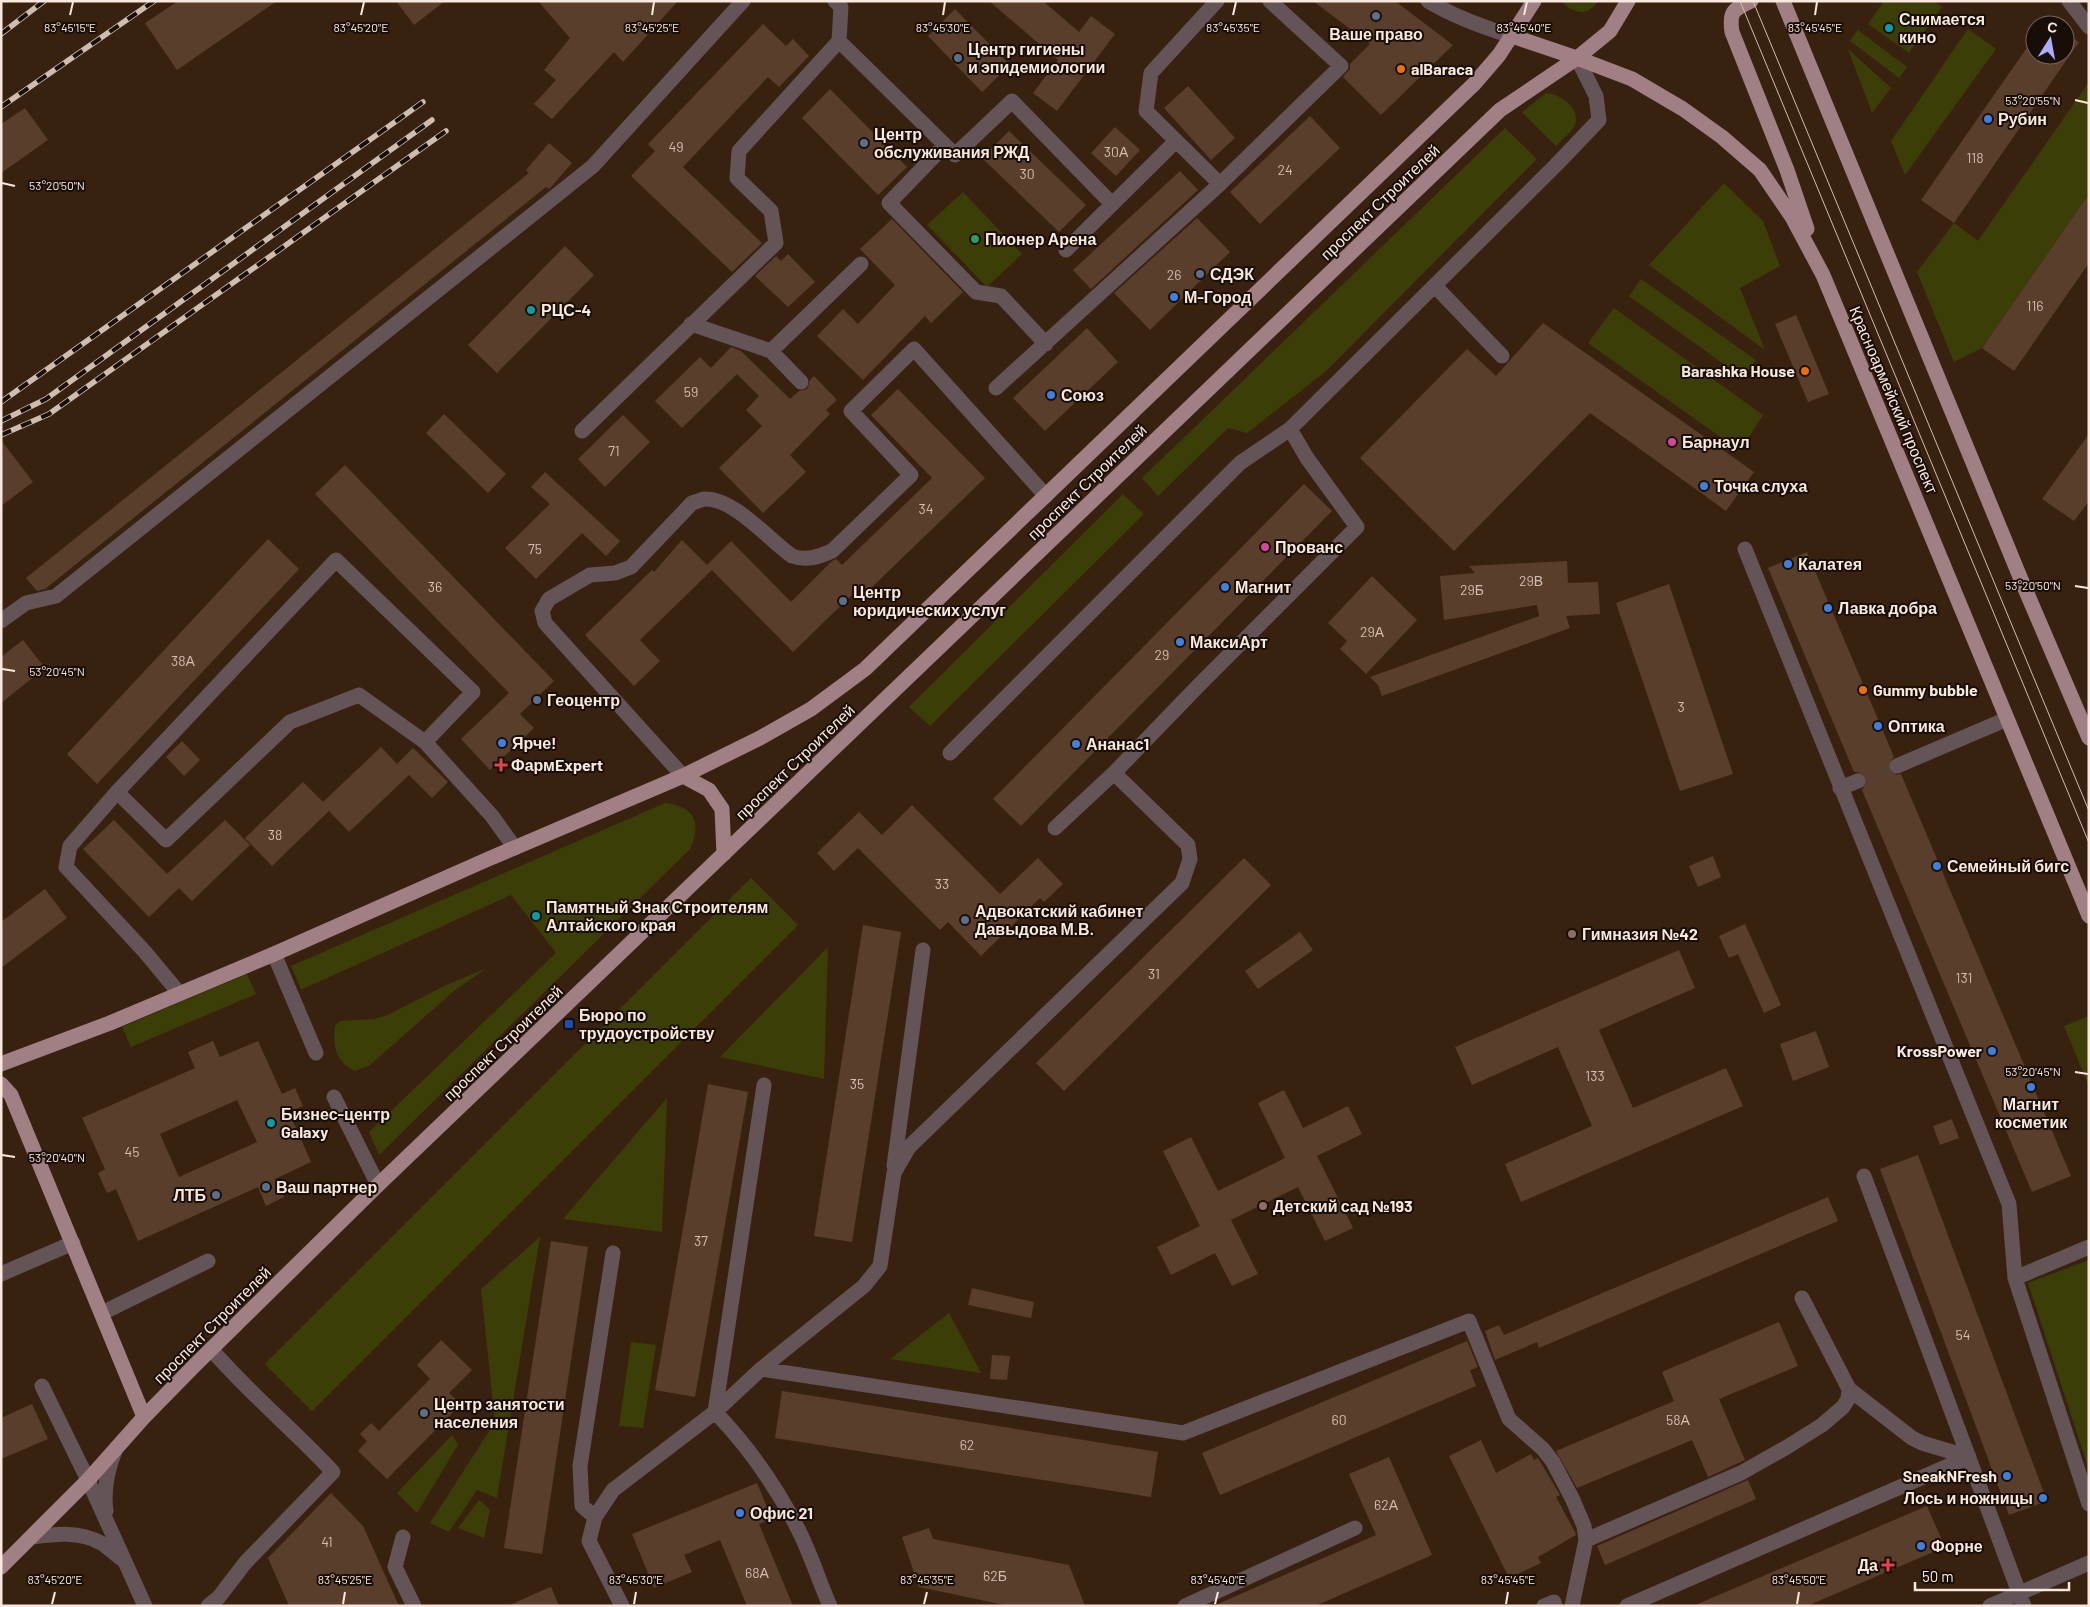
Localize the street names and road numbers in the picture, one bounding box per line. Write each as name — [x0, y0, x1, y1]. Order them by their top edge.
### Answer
street label: проспект Строителей — [1316, 140, 1443, 263]
street label: Красноармейский проспект — [1846, 303, 1943, 497]
street label: проспект Строителей — [1023, 420, 1150, 543]
street label: проспект Строителей — [731, 700, 858, 823]
street label: проспект Строителей — [439, 981, 566, 1104]
street label: проспект Строителей — [149, 1262, 274, 1387]

